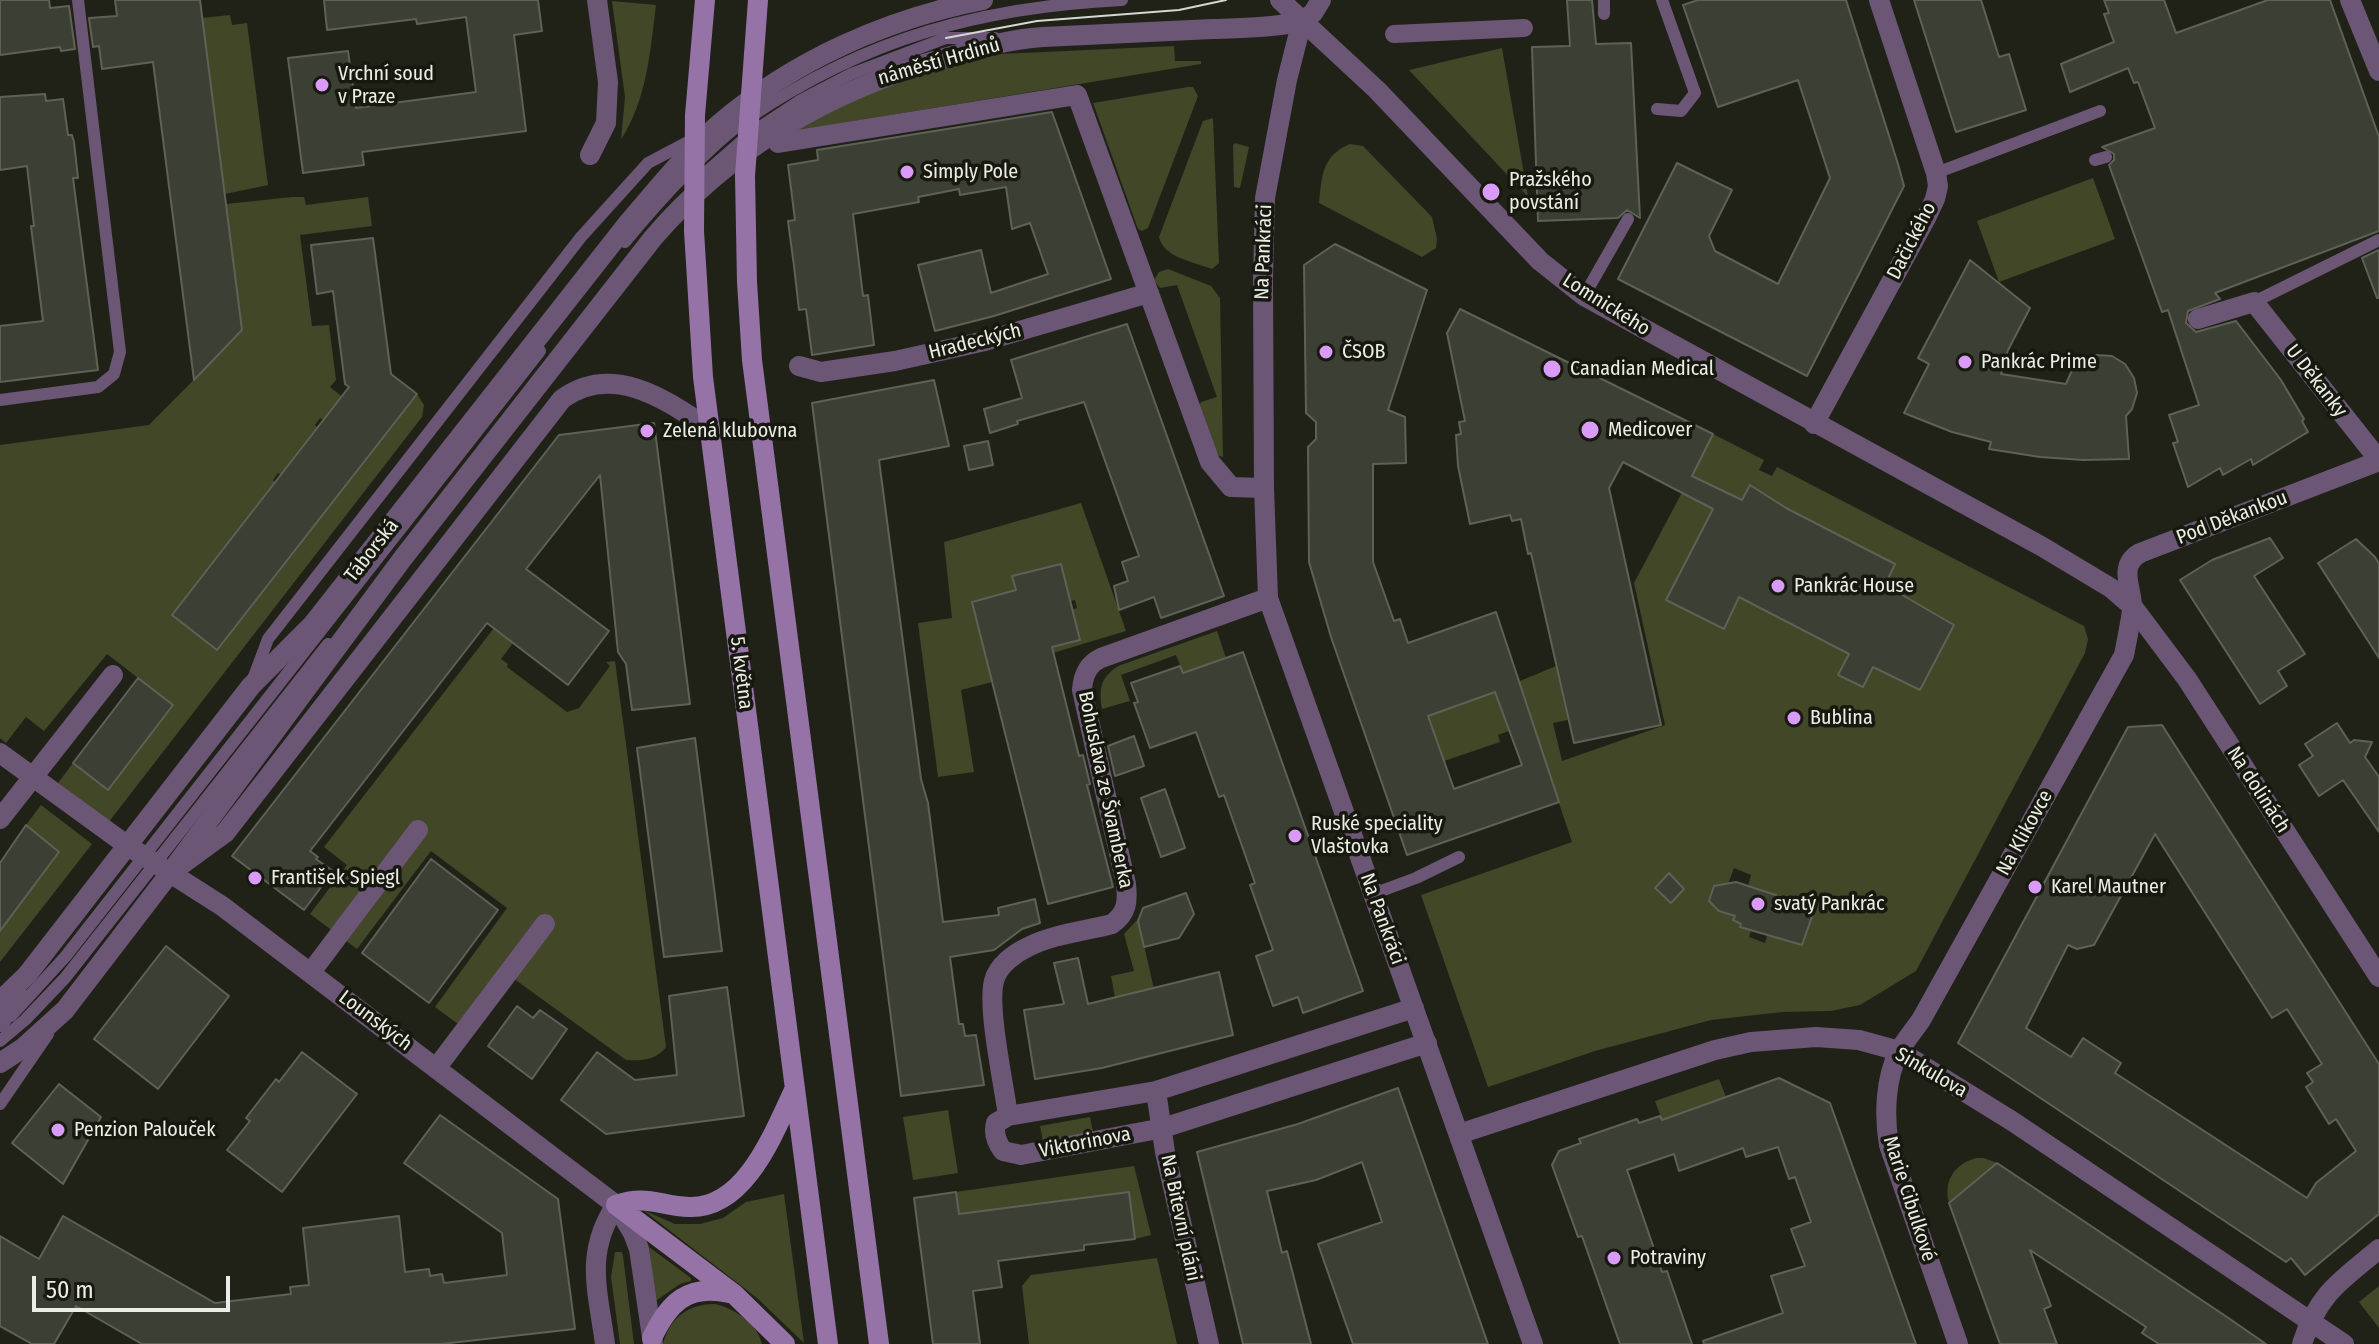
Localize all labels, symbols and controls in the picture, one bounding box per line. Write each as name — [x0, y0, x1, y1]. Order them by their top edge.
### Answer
street label: náměstí Hrdinů — [875, 33, 1003, 91]
place label: Vrchní soud v Praze — [338, 62, 434, 109]
marker: Vrchní soud v Praze — [313, 76, 331, 94]
place label: Simply Pole — [923, 160, 1018, 184]
marker: Simply Pole — [898, 163, 916, 181]
place label: Pražského povstání — [1509, 168, 1592, 215]
marker: Pražského povstání — [1480, 181, 1502, 203]
street label: Dačického — [1882, 198, 1942, 284]
street label: Na Pankráci — [1250, 204, 1278, 300]
street label: Lomnického — [1558, 269, 1654, 341]
street label: Hradeckých — [926, 319, 1024, 365]
place label: ČSOB — [1342, 340, 1385, 364]
street label: U Děkanky — [2280, 340, 2352, 422]
marker: ČSOB — [1317, 343, 1335, 361]
place label: Pankrác Prime — [1981, 350, 2097, 374]
marker: Pankrác Prime — [1956, 353, 1974, 371]
place label: Canadian Medical — [1570, 357, 1714, 381]
marker: Canadian Medical — [1541, 358, 1563, 380]
place label: Medicover — [1608, 418, 1692, 442]
place label: Zelená klubovna — [663, 419, 797, 443]
marker: Medicover — [1579, 419, 1601, 441]
marker: Zelená klubovna — [638, 422, 656, 440]
street label: Pod Děkankou — [2173, 486, 2291, 550]
street label: Táborská — [340, 515, 404, 587]
place label: Pankrác House — [1794, 574, 1914, 598]
marker: Pankrác House — [1769, 577, 1787, 595]
street label: 5. května — [725, 635, 757, 711]
street label: Bohuslava ze Švamberka — [1072, 689, 1138, 891]
place label: Bublina — [1810, 706, 1873, 730]
marker: Bublina — [1785, 709, 1803, 727]
street label: Na dolinách — [2221, 743, 2295, 837]
street label: Na Klikovce — [1992, 786, 2058, 880]
place label: Ruské speciality Vlaštovka — [1311, 812, 1443, 859]
marker: Ruské speciality Vlaštovka — [1286, 827, 1304, 845]
place label: František Spiegl — [271, 866, 400, 890]
marker: František Spiegl — [246, 869, 264, 887]
street label: Na Pankráci — [1354, 870, 1410, 968]
place label: Karel Mautner — [2051, 875, 2166, 899]
marker: Karel Mautner — [2026, 878, 2044, 896]
place label: svatý Pankrác — [1774, 892, 1885, 916]
marker: svatý Pankrác — [1749, 895, 1767, 913]
street label: Lounských — [334, 986, 416, 1056]
street label: Sinkulova — [1891, 1043, 1971, 1103]
place label: Penzion Palouček — [74, 1118, 216, 1142]
marker: Penzion Palouček — [49, 1121, 67, 1139]
street label: Viktorinova — [1037, 1122, 1133, 1164]
street label: Marie Cibulkové — [1877, 1133, 1941, 1265]
street label: Na Bitevní pláni — [1155, 1152, 1205, 1284]
place label: Potraviny — [1630, 1246, 1706, 1270]
marker: Potraviny — [1605, 1249, 1623, 1267]
scale bar — [36, 1260, 234, 1310]
text: 50 m — [46, 1276, 94, 1304]

